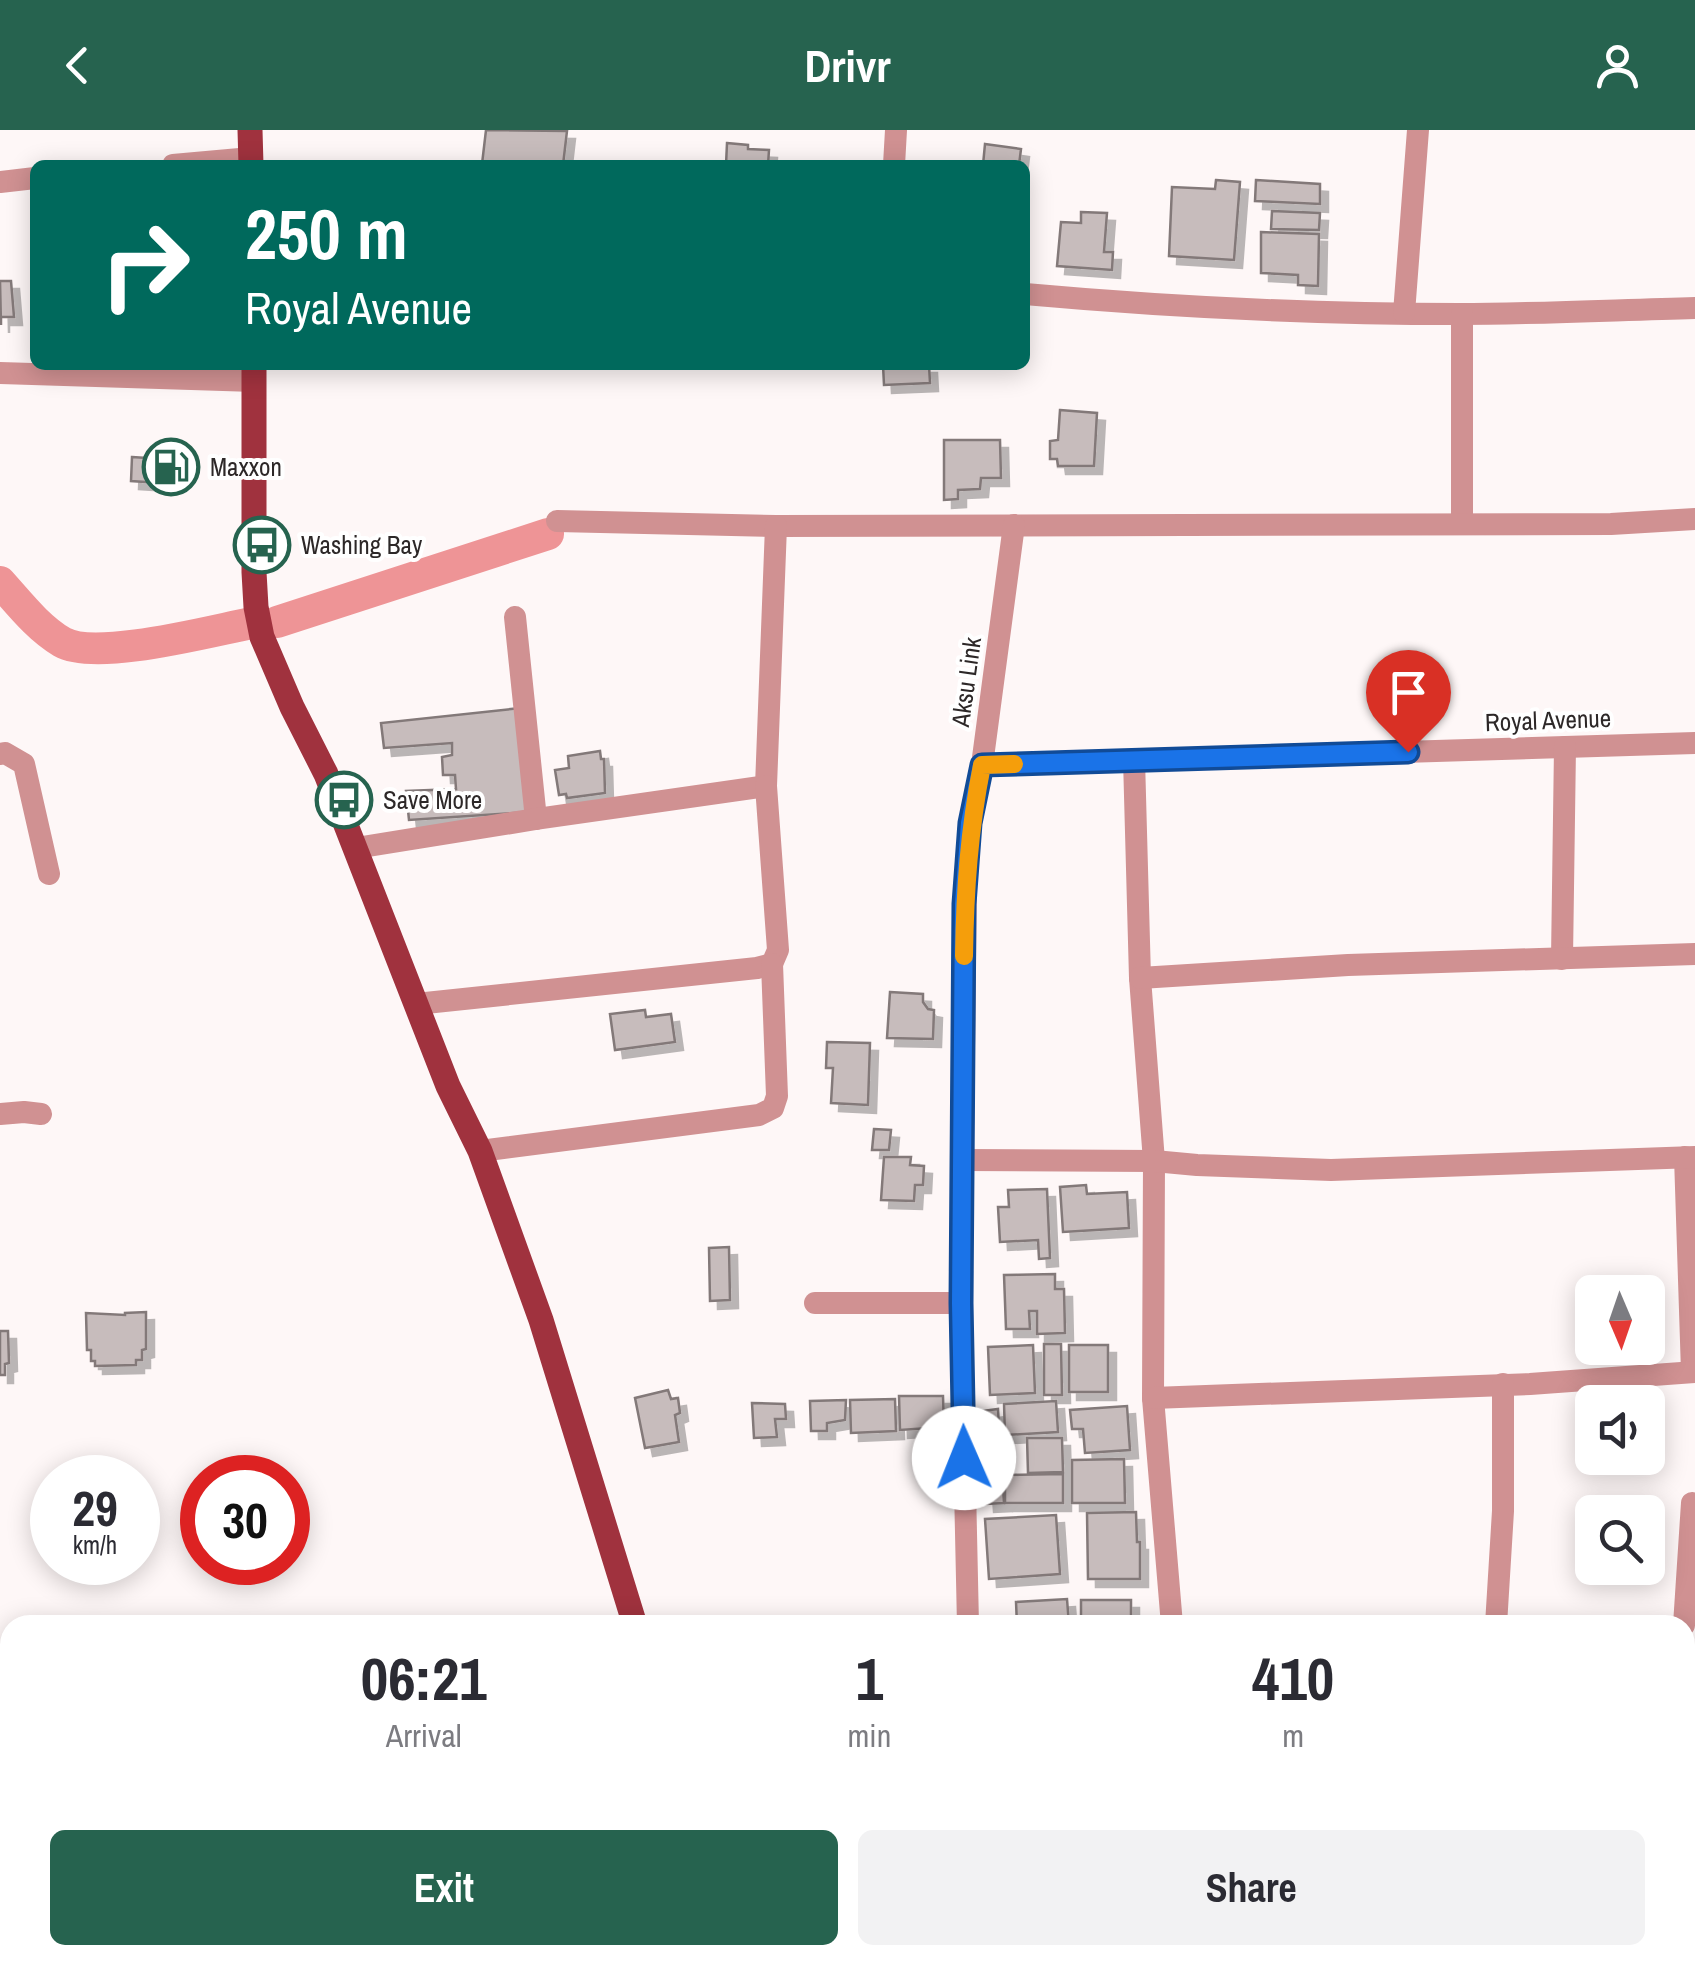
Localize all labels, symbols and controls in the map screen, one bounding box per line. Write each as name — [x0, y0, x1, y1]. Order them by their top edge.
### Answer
text: Drivr — [804, 35, 891, 96]
icon: back — [50, 38, 105, 93]
icon: person — [1590, 38, 1645, 93]
text: 250 m — [245, 187, 408, 281]
icon: right — [80, 200, 210, 330]
text: Royal Avenue — [245, 277, 472, 338]
fuel station icon: Maxxon — [141, 437, 201, 497]
place label: Maxxon — [210, 450, 282, 484]
bus stop icon: Washing Bay — [232, 515, 292, 575]
place label: Washing Bay — [301, 528, 423, 562]
street label: Aksu Link — [943, 634, 989, 730]
pin — [1366, 650, 1451, 753]
icon: arrive — [1381, 665, 1436, 720]
street label: Royal Avenue — [1484, 701, 1612, 739]
bus stop icon: Save More — [314, 770, 374, 830]
place label: Save More — [383, 783, 482, 817]
north arrow — [1575, 1275, 1665, 1365]
map controls — [1575, 1275, 1665, 1585]
button: sound — [1575, 1385, 1665, 1475]
position arrow — [912, 1406, 1016, 1510]
speed limit sign: 30 — [180, 1455, 310, 1585]
text: 29 — [72, 1474, 118, 1542]
button: search — [1575, 1495, 1665, 1585]
text: km/h — [73, 1528, 117, 1562]
text: 06:21 — [361, 1638, 487, 1719]
text: 1 — [856, 1638, 883, 1719]
text: 410 — [1252, 1638, 1334, 1719]
text: Arrival — [386, 1714, 462, 1757]
text: min — [847, 1714, 891, 1757]
text: m — [1282, 1714, 1304, 1757]
button: Exit — [50, 1830, 838, 1945]
button: Share — [858, 1830, 1645, 1945]

